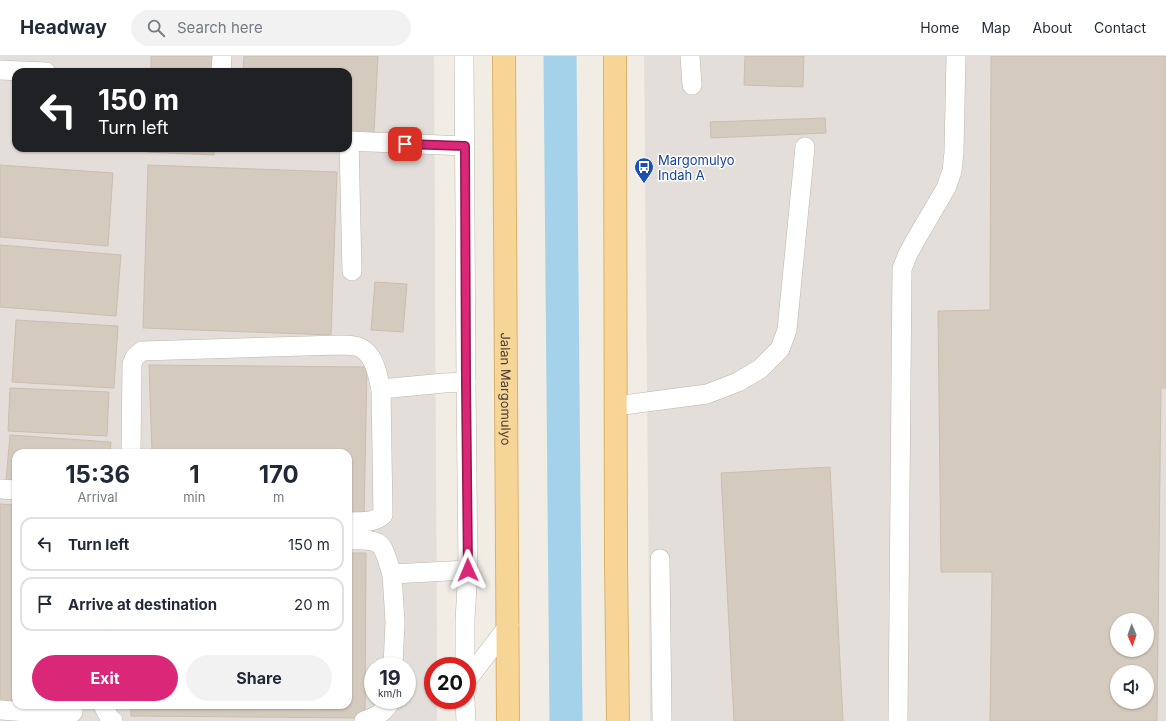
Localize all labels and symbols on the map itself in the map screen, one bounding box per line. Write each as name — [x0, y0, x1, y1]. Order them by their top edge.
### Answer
pin — [388, 127, 422, 161]
place label: Margomulyo Indah A — [658, 152, 735, 183]
bus stop icon: Margomulyo Indah A — [633, 156, 655, 184]
street label: Jalan Margomulyo — [498, 332, 514, 446]
position arrow — [447, 549, 489, 591]
north arrow — [1110, 613, 1154, 657]
speed limit sign: 20 — [424, 657, 476, 709]

